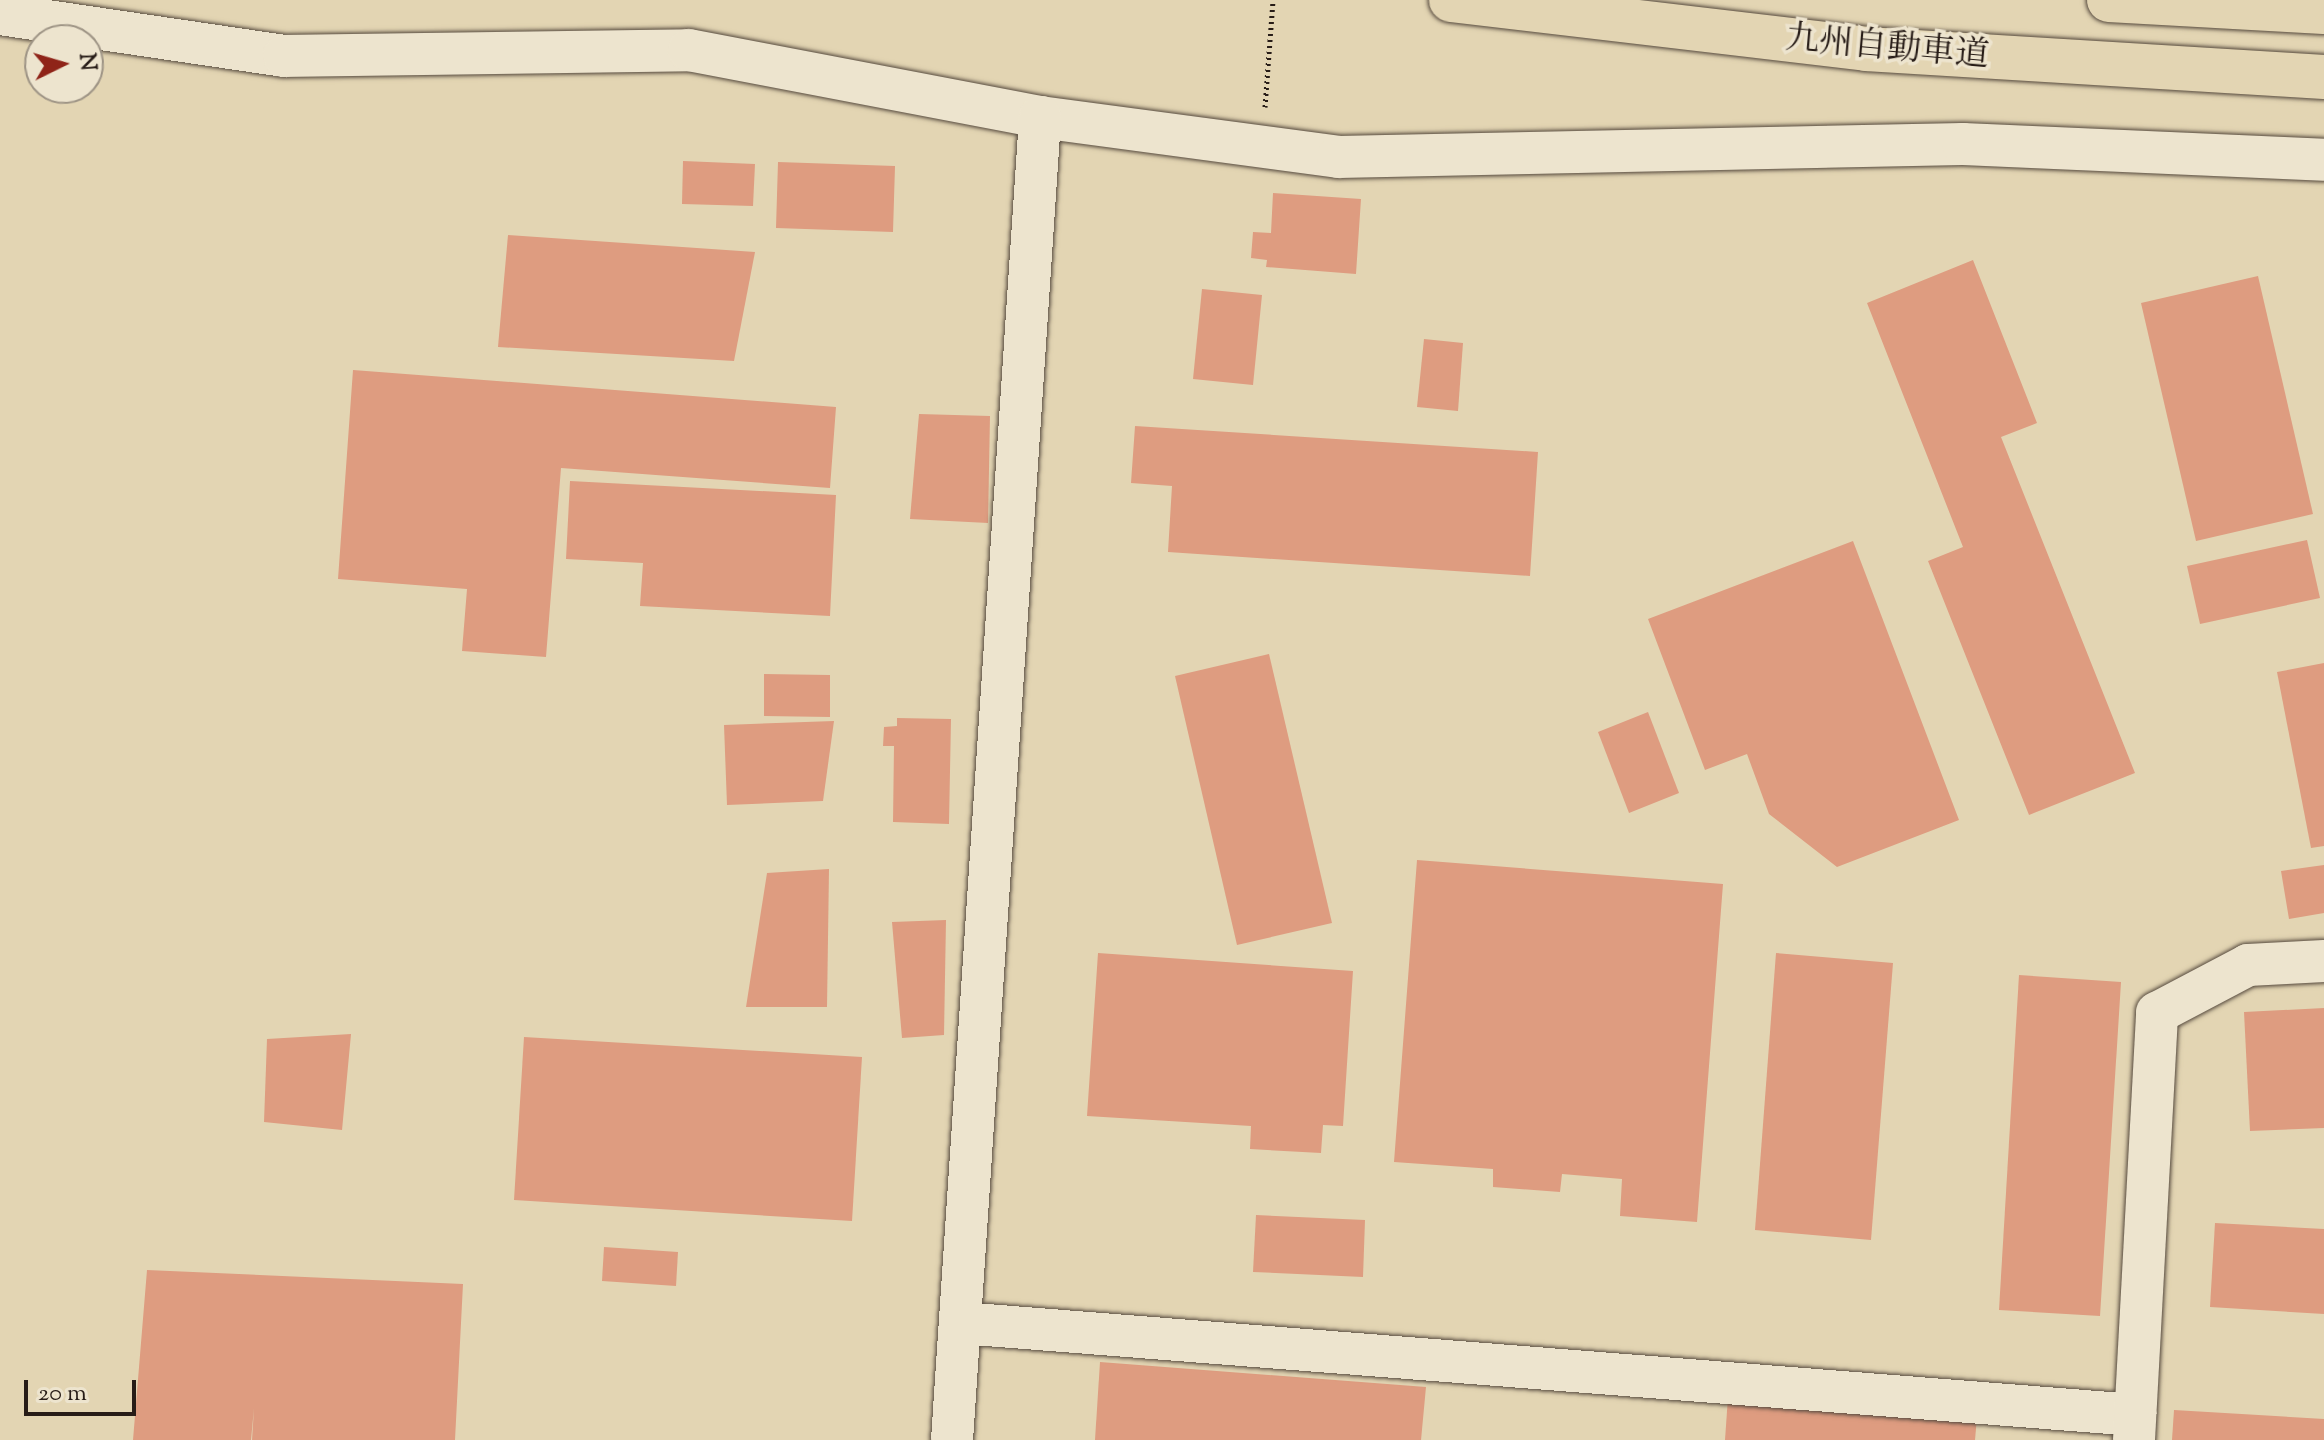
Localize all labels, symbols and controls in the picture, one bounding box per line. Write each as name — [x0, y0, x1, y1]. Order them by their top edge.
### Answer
street label: 九州自動車道 — [1784, 19, 1990, 77]
north arrow — [24, 24, 104, 104]
text: N — [69, 52, 103, 72]
scale bar — [28, 1364, 140, 1414]
text: 20 m — [38, 1377, 87, 1411]

